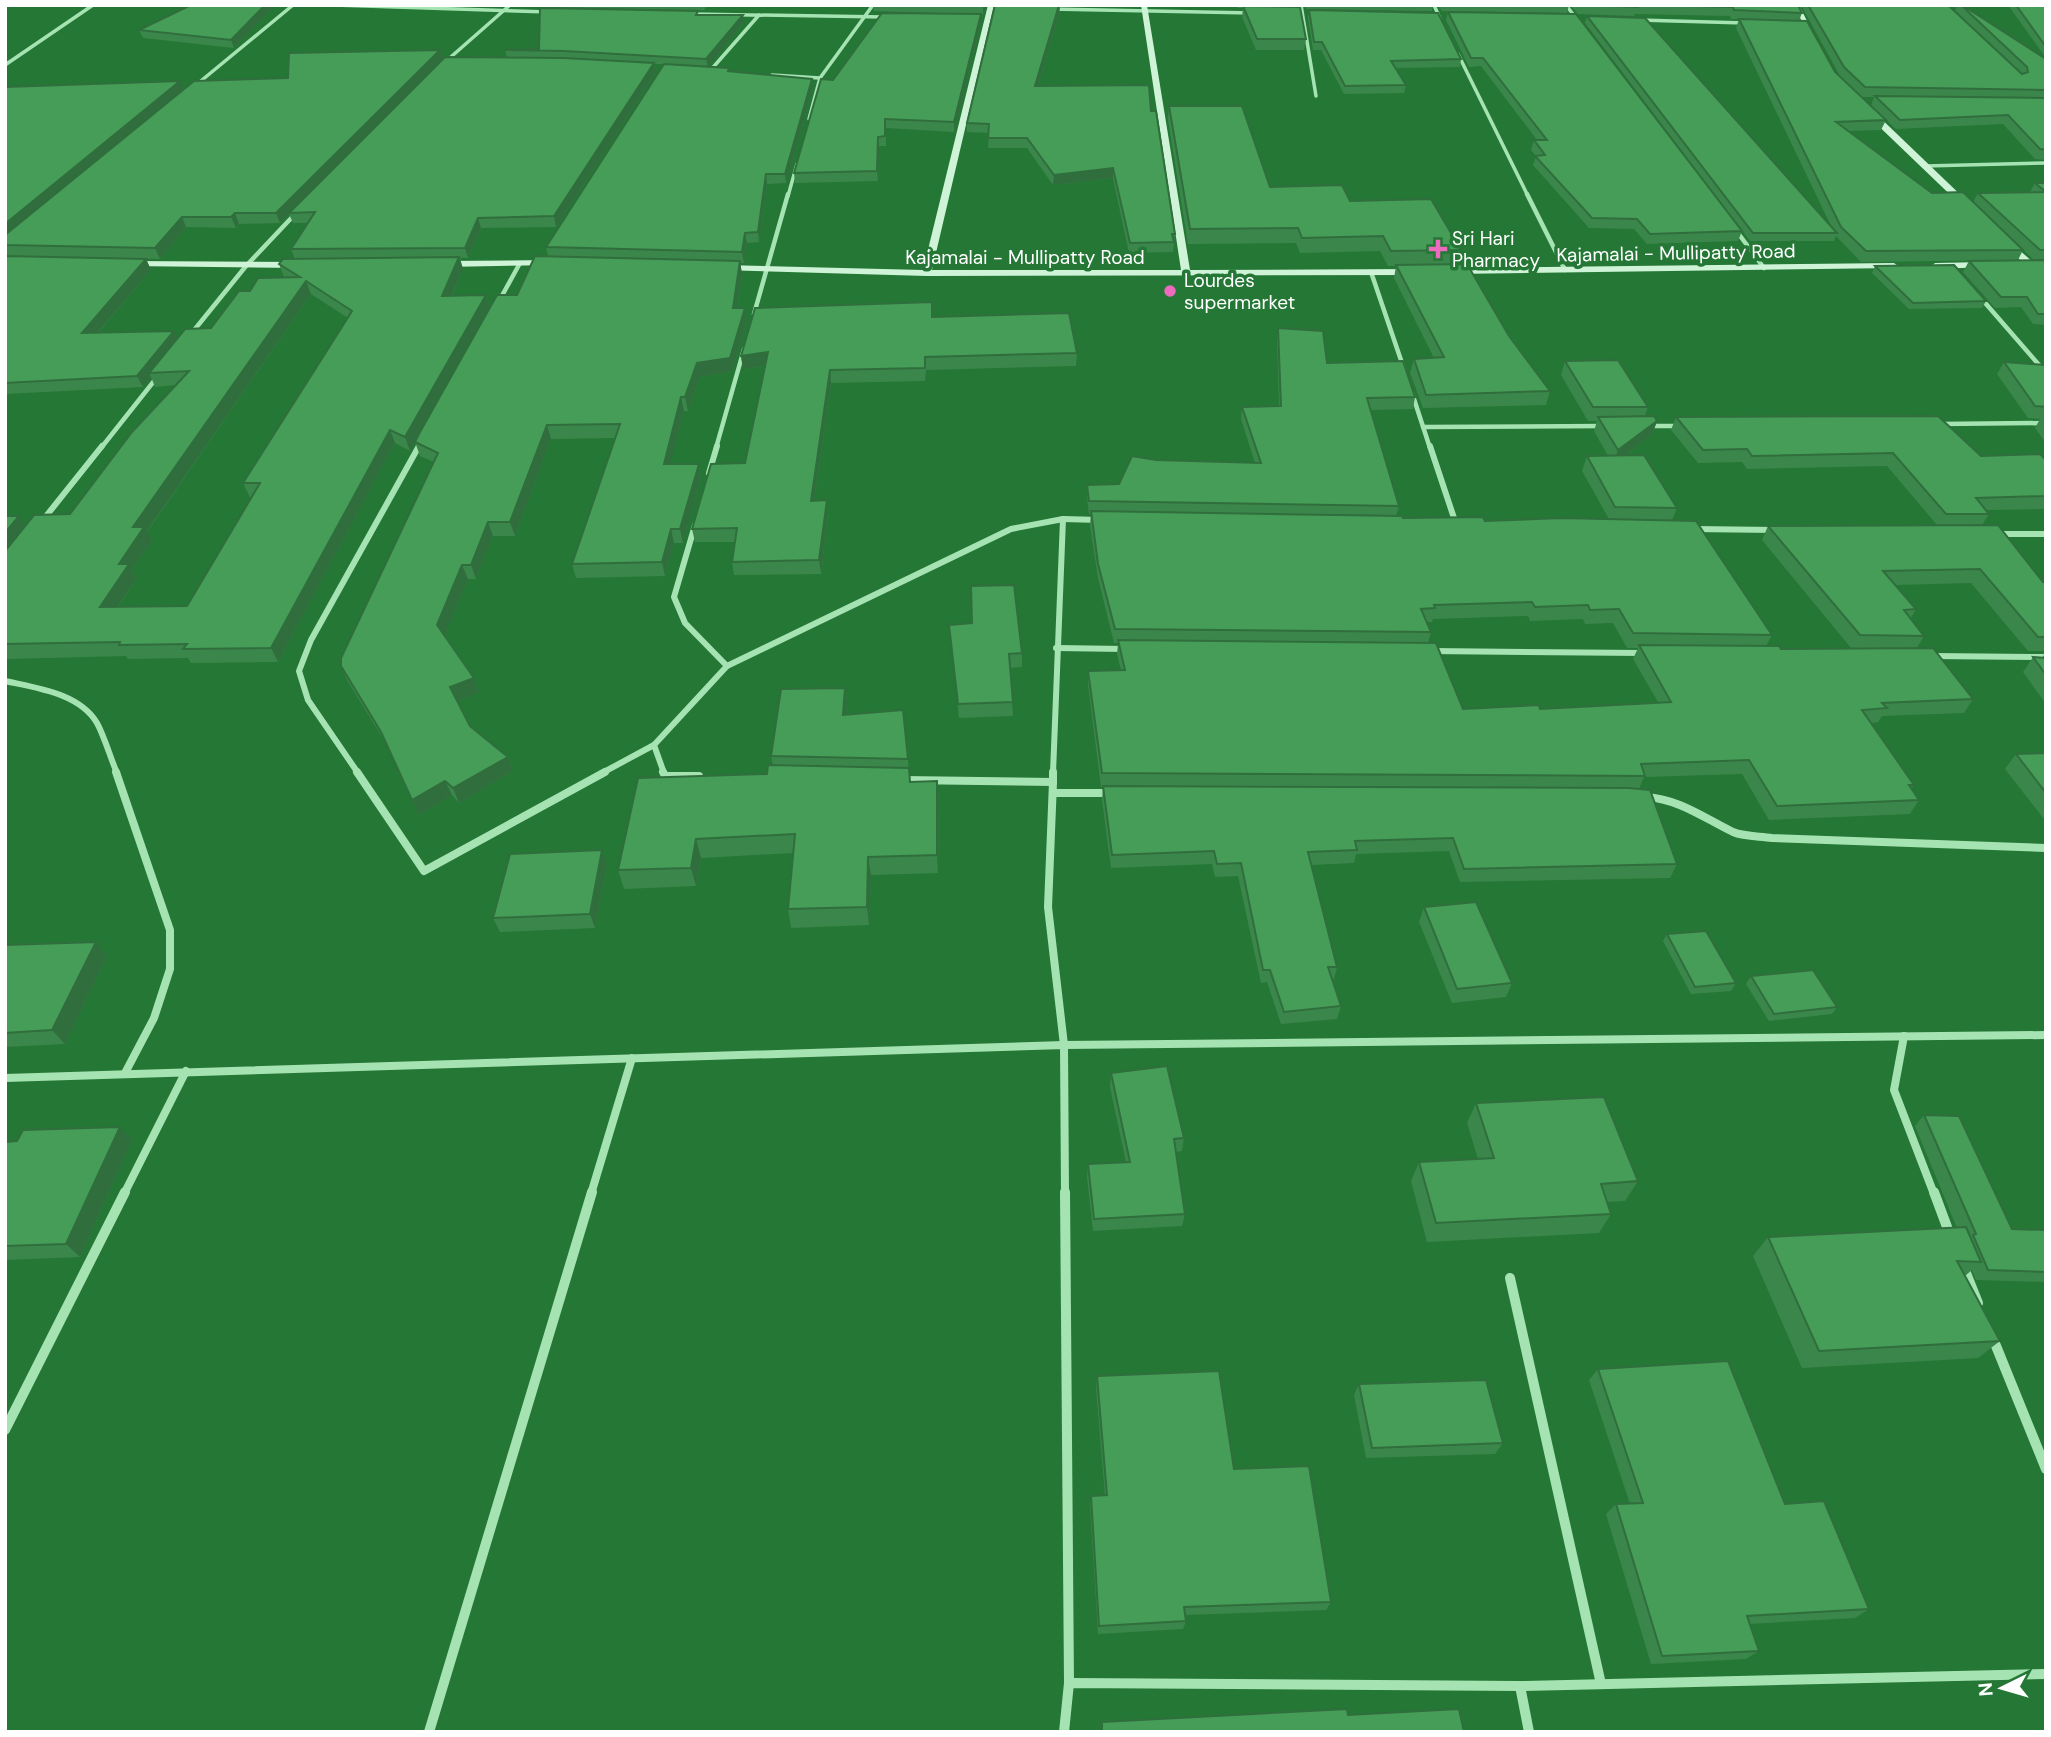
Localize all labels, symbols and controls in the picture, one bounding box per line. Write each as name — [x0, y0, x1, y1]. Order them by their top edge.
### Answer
place label: Sri Hari Pharmacy — [1452, 226, 1540, 273]
street label: Kajamalai - Mullipatty Road — [1556, 238, 1796, 268]
marker: Sri Hari Pharmacy — [1430, 241, 1446, 257]
street label: Kajamalai - Mullipatty Road — [905, 245, 1145, 270]
place label: Lourdes supermarket — [1184, 268, 1295, 315]
marker: Lourdes supermarket — [1162, 283, 1178, 299]
north arrow — [1967, 1653, 2037, 1723]
text: N — [1973, 1681, 1999, 1697]

